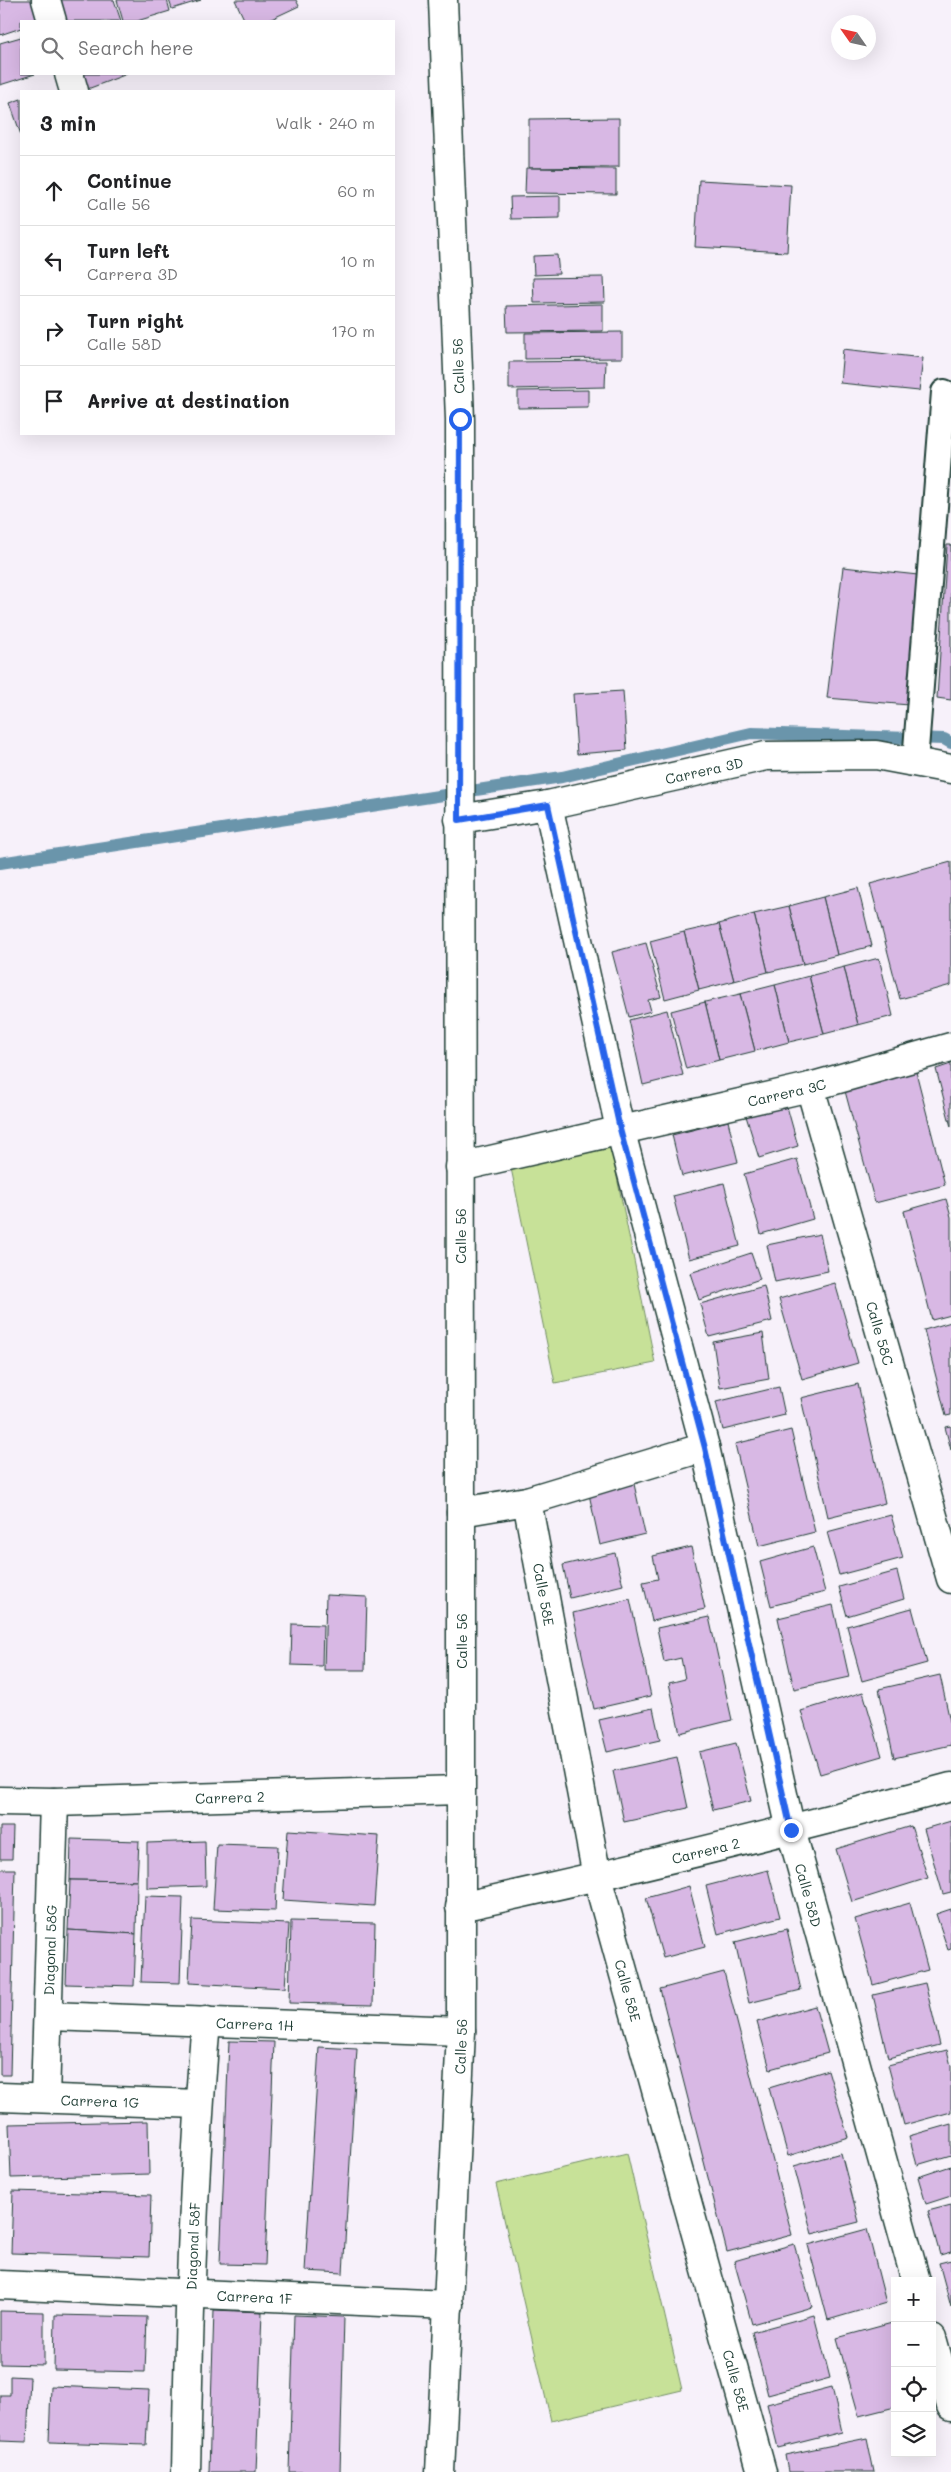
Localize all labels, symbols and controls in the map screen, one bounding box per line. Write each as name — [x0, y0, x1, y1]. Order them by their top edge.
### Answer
north arrow — [831, 15, 876, 60]
search box — [20, 20, 395, 75]
icon: search — [38, 34, 66, 62]
text: Search here — [78, 35, 194, 60]
text: 3 min — [40, 109, 96, 136]
text: Walk · 240 m — [275, 112, 375, 133]
text: Continue — [87, 168, 172, 193]
icon: ahead — [40, 177, 68, 205]
text: 60 m — [338, 180, 375, 201]
text: Calle 56 — [87, 193, 150, 214]
text: Turn left — [87, 238, 170, 263]
icon: left — [40, 247, 68, 275]
text: 10 m — [340, 250, 375, 271]
text: Carrera 3D — [87, 263, 178, 284]
text: Turn right — [87, 308, 184, 333]
icon: right — [40, 317, 68, 345]
text: 170 m — [331, 320, 375, 341]
text: Calle 58D — [87, 333, 161, 354]
street label: Calle 56 — [448, 338, 468, 394]
icon: arrive — [40, 387, 68, 415]
text: Arrive at destination — [87, 388, 290, 413]
route start — [449, 408, 472, 431]
street label: Carrera 3D — [663, 752, 745, 788]
street label: Carrera 3C — [745, 1074, 828, 1111]
street label: Calle 56 — [451, 1208, 470, 1264]
street label: Calle 58C — [862, 1299, 899, 1367]
street label: Calle 58E — [529, 1561, 560, 1627]
street label: Calle 56 — [452, 1613, 471, 1669]
street label: Carrera 2 — [195, 1786, 265, 1807]
route end — [780, 1819, 803, 1842]
street label: Carrera 2 — [669, 1833, 742, 1868]
street label: Calle 58D — [791, 1861, 827, 1929]
street label: Diagonal 58G — [39, 1904, 60, 1996]
street label: Calle 58E — [611, 1957, 646, 2023]
street label: Carrera 1H — [216, 2013, 294, 2034]
street label: Calle 56 — [449, 2019, 471, 2075]
street label: Carrera 1G — [60, 2090, 139, 2111]
street label: Diagonal 58F — [181, 2201, 204, 2290]
map controls — [891, 2277, 936, 2457]
button: + — [891, 2277, 936, 2322]
street label: Carrera 1F — [216, 2285, 293, 2308]
button: − — [891, 2322, 936, 2367]
street label: Calle 58E — [719, 2347, 754, 2414]
button: locate — [891, 2367, 936, 2412]
button: layers — [891, 2412, 936, 2457]

